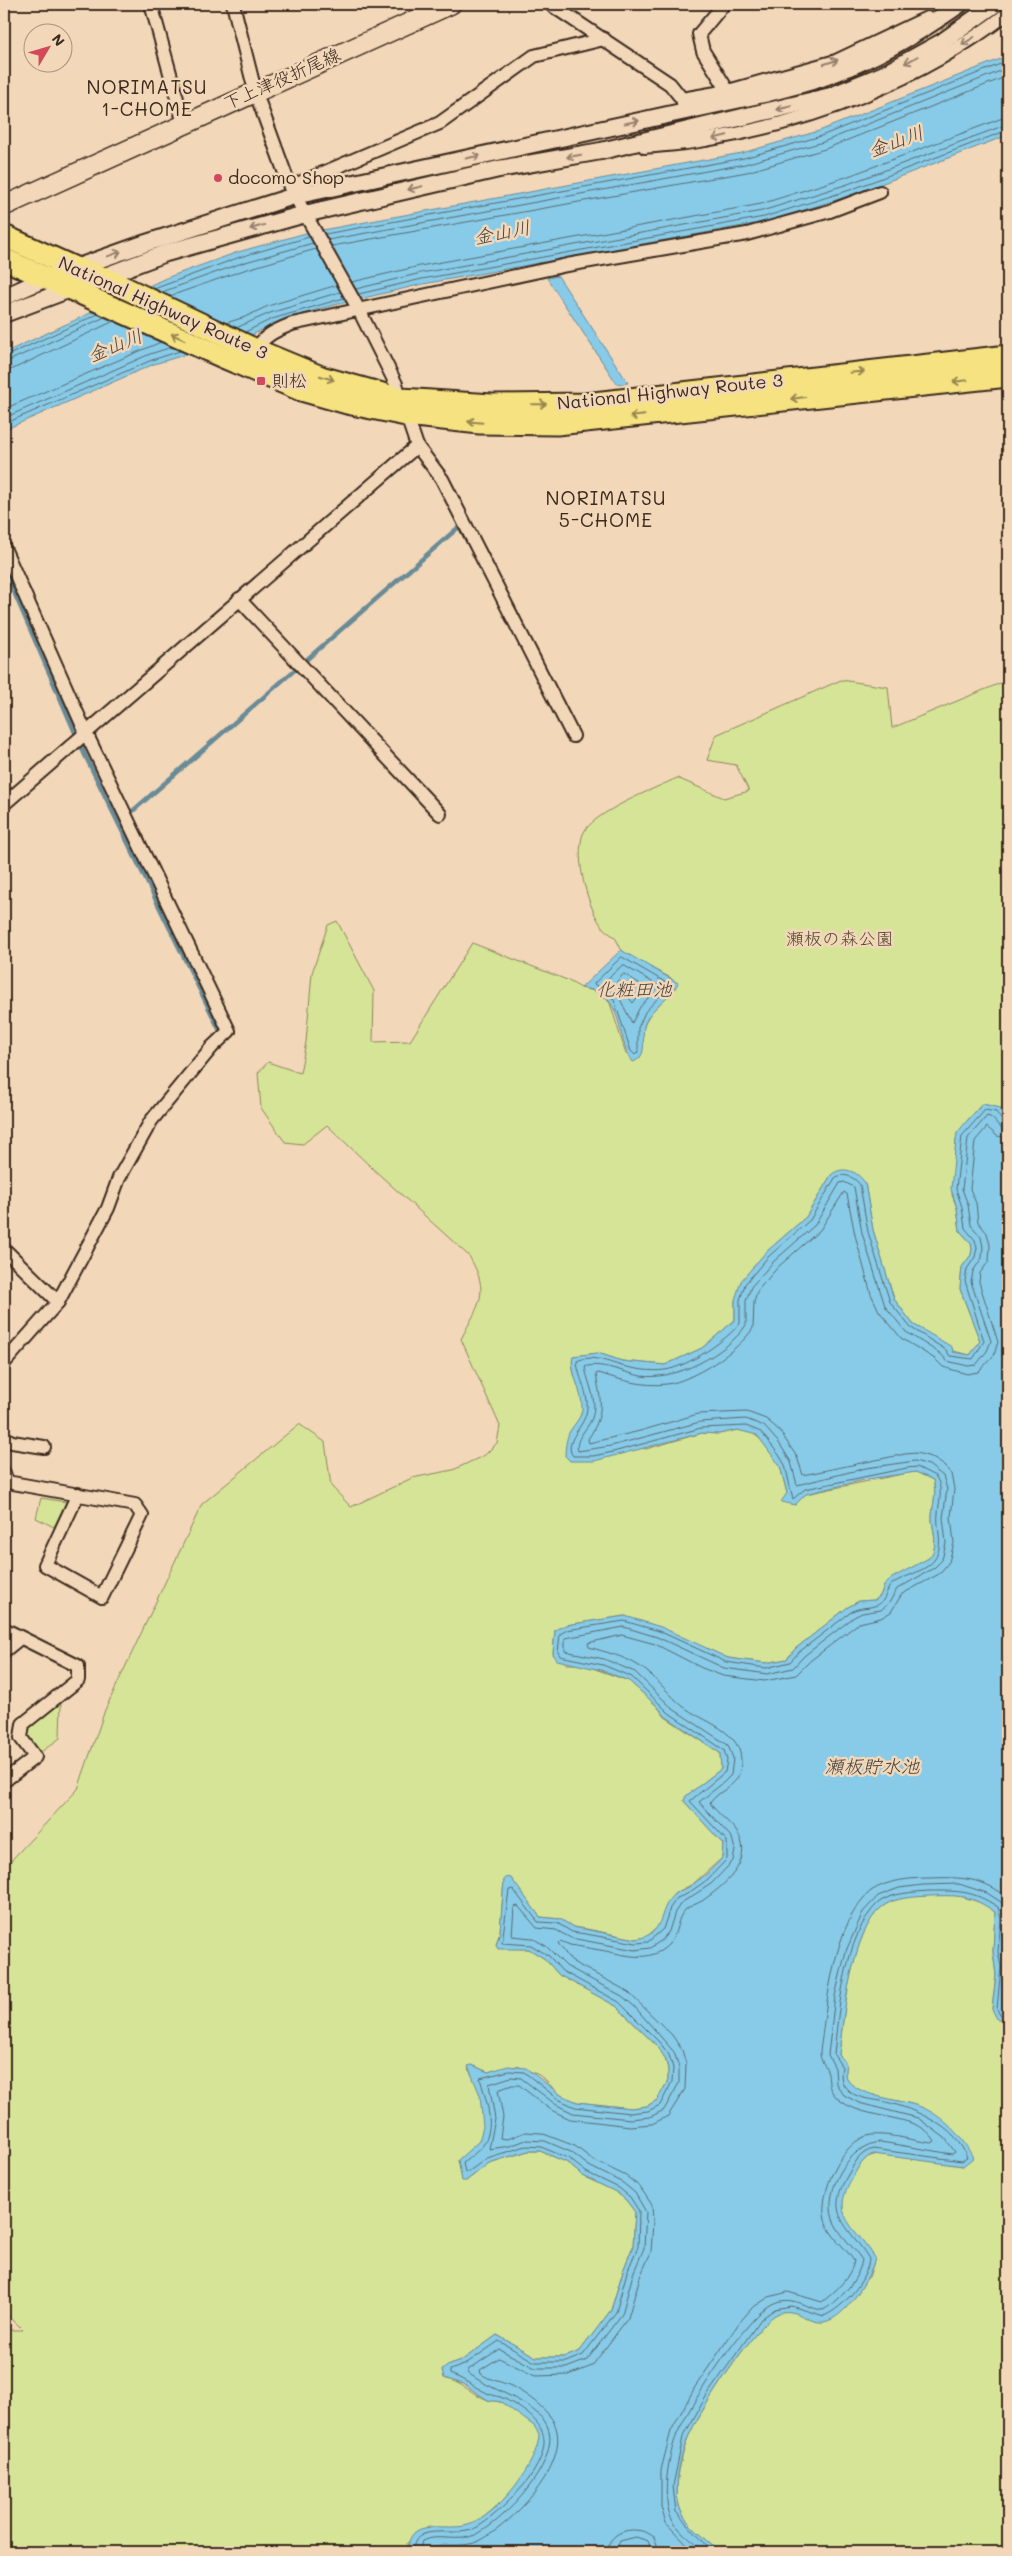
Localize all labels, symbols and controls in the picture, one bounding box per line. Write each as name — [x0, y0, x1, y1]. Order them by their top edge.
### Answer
north arrow — [22, 22, 72, 72]
text: N — [48, 30, 69, 50]
one-way arrow — [961, 36, 975, 46]
street label: 下上津役折尾線 — [219, 41, 344, 115]
one-way arrow — [904, 55, 918, 65]
one-way arrow — [823, 57, 838, 66]
district label: NORIMATSU 1-CHOME — [87, 74, 207, 121]
one-way arrow — [776, 104, 792, 113]
one-way arrow — [624, 117, 640, 127]
water label: 金山川 — [865, 119, 927, 162]
one-way arrow — [713, 133, 729, 142]
one-way arrow — [465, 151, 481, 161]
one-way arrow — [566, 151, 582, 161]
place label: docomo Shop — [228, 165, 344, 189]
marker: docomo Shop — [212, 172, 224, 184]
one-way arrow — [407, 184, 423, 193]
water label: 金山川 — [472, 214, 532, 249]
one-way arrow — [250, 223, 266, 232]
one-way arrow — [106, 249, 121, 258]
street label: National Highway Route 3 — [55, 250, 272, 364]
water label: 金山川 — [84, 322, 146, 367]
one-way arrow — [171, 331, 186, 341]
street label: National Highway Route 3 — [556, 367, 784, 415]
one-way arrow — [848, 367, 864, 377]
place label: 則松 — [271, 368, 307, 392]
one-way arrow — [318, 374, 334, 384]
marker: 則松 — [255, 375, 267, 387]
one-way arrow — [952, 376, 968, 386]
one-way arrow — [790, 393, 806, 403]
one-way arrow — [530, 400, 546, 409]
one-way arrow — [629, 411, 645, 420]
one-way arrow — [467, 417, 483, 427]
district label: NORIMATSU 5-CHOME — [546, 485, 666, 532]
park label: 瀬板の森公園 — [786, 926, 894, 950]
water label: 化粧田池 — [596, 976, 673, 1001]
water label: 瀬板貯水池 — [824, 1753, 920, 1778]

